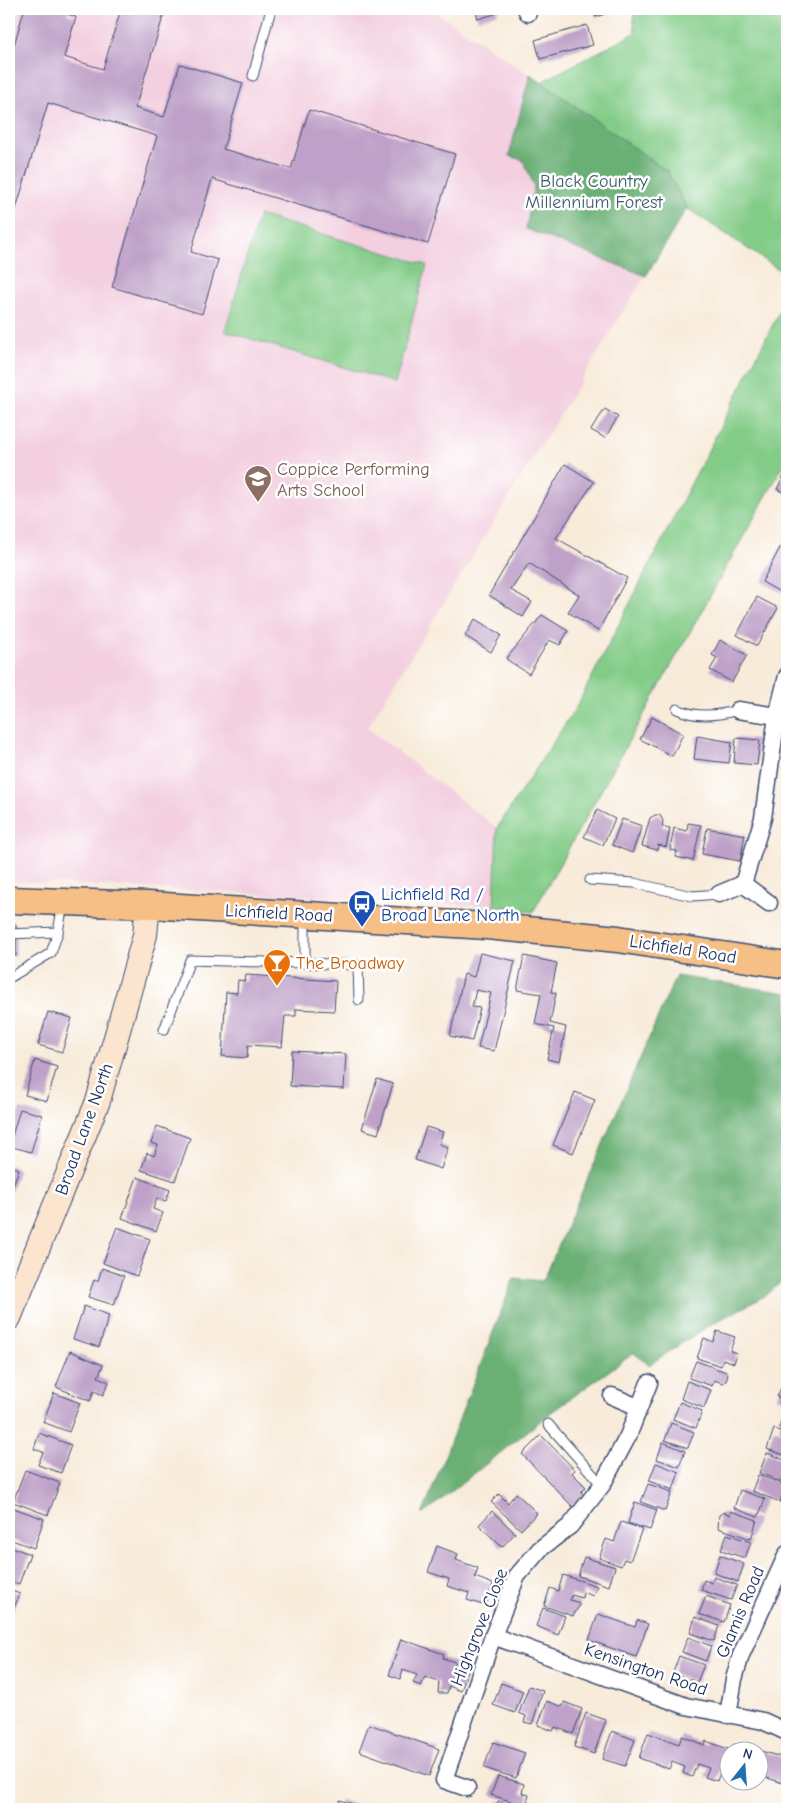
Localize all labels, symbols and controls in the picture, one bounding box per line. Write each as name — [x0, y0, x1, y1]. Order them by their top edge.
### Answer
park label: Black Country Millennium Forest — [525, 171, 664, 213]
place label: Coppice Performing Arts School — [277, 459, 430, 501]
school or university icon: Coppice Performing Arts School — [243, 464, 273, 503]
place label: Lichfield Rd / Broad Lane North — [381, 884, 520, 926]
bus stop icon: Lichfield Rd / Broad Lane North — [347, 889, 377, 928]
street label: Lichfield Road — [225, 900, 333, 927]
street label: Lichfield Road — [628, 931, 738, 968]
bar icon: The Broadway — [262, 948, 292, 987]
place label: The Broadway — [296, 953, 405, 974]
street label: Broad Lane North — [51, 1060, 118, 1198]
street label: Glamis Road — [712, 1563, 769, 1661]
street label: Highgrove Close — [446, 1565, 513, 1689]
street label: Kensington Road — [581, 1639, 710, 1700]
north arrow — [718, 1740, 768, 1790]
text: N — [741, 1745, 755, 1764]

